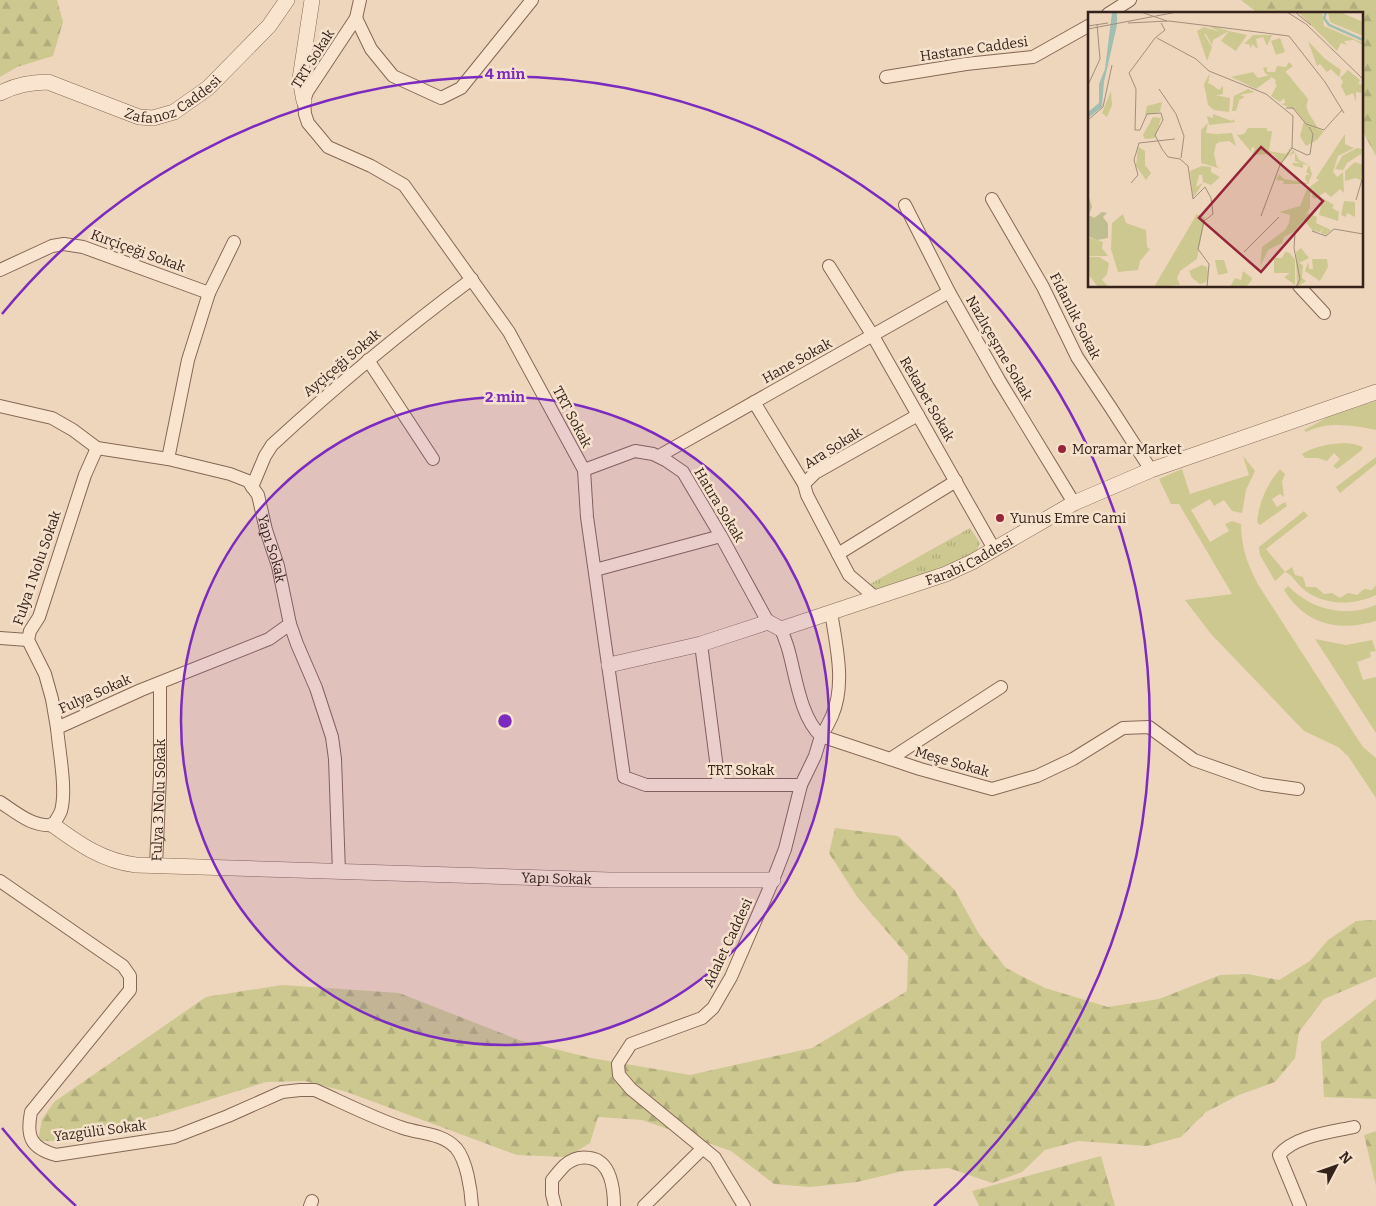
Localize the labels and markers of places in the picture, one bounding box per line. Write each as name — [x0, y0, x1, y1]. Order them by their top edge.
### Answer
place label: Moramar Market — [1072, 441, 1182, 458]
marker: Moramar Market — [1056, 443, 1068, 455]
place label: Yunus Emre Cami — [1010, 510, 1126, 527]
marker: Yunus Emre Cami — [994, 512, 1006, 524]
centre of rings — [496, 712, 514, 730]

